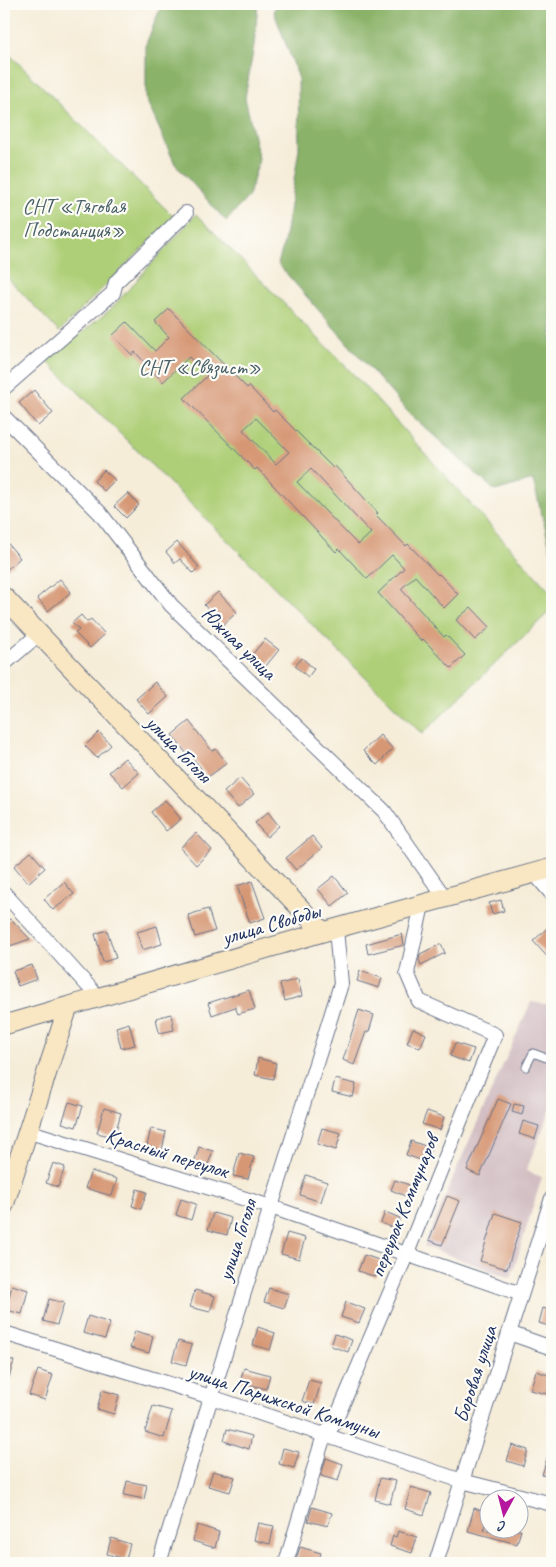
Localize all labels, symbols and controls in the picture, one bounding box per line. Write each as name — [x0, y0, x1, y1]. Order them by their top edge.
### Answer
park label: СНТ «Тяговая Подстанция» — [22, 193, 127, 243]
park label: СНТ «Связист» — [139, 354, 261, 380]
street label: Южная улица — [196, 601, 283, 686]
street label: улица Гоголя — [139, 708, 219, 790]
street label: улица Свободы — [217, 897, 325, 951]
street label: Красный переулок — [102, 1122, 234, 1185]
street label: переулок Коммунаров — [364, 1127, 446, 1281]
street label: улица Гоголя — [211, 1194, 263, 1286]
street label: Боровая улица — [447, 1321, 503, 1426]
street label: улица Парижской Коммуны — [183, 1357, 384, 1445]
north arrow — [478, 1490, 528, 1540]
text: С — [496, 1517, 507, 1535]

